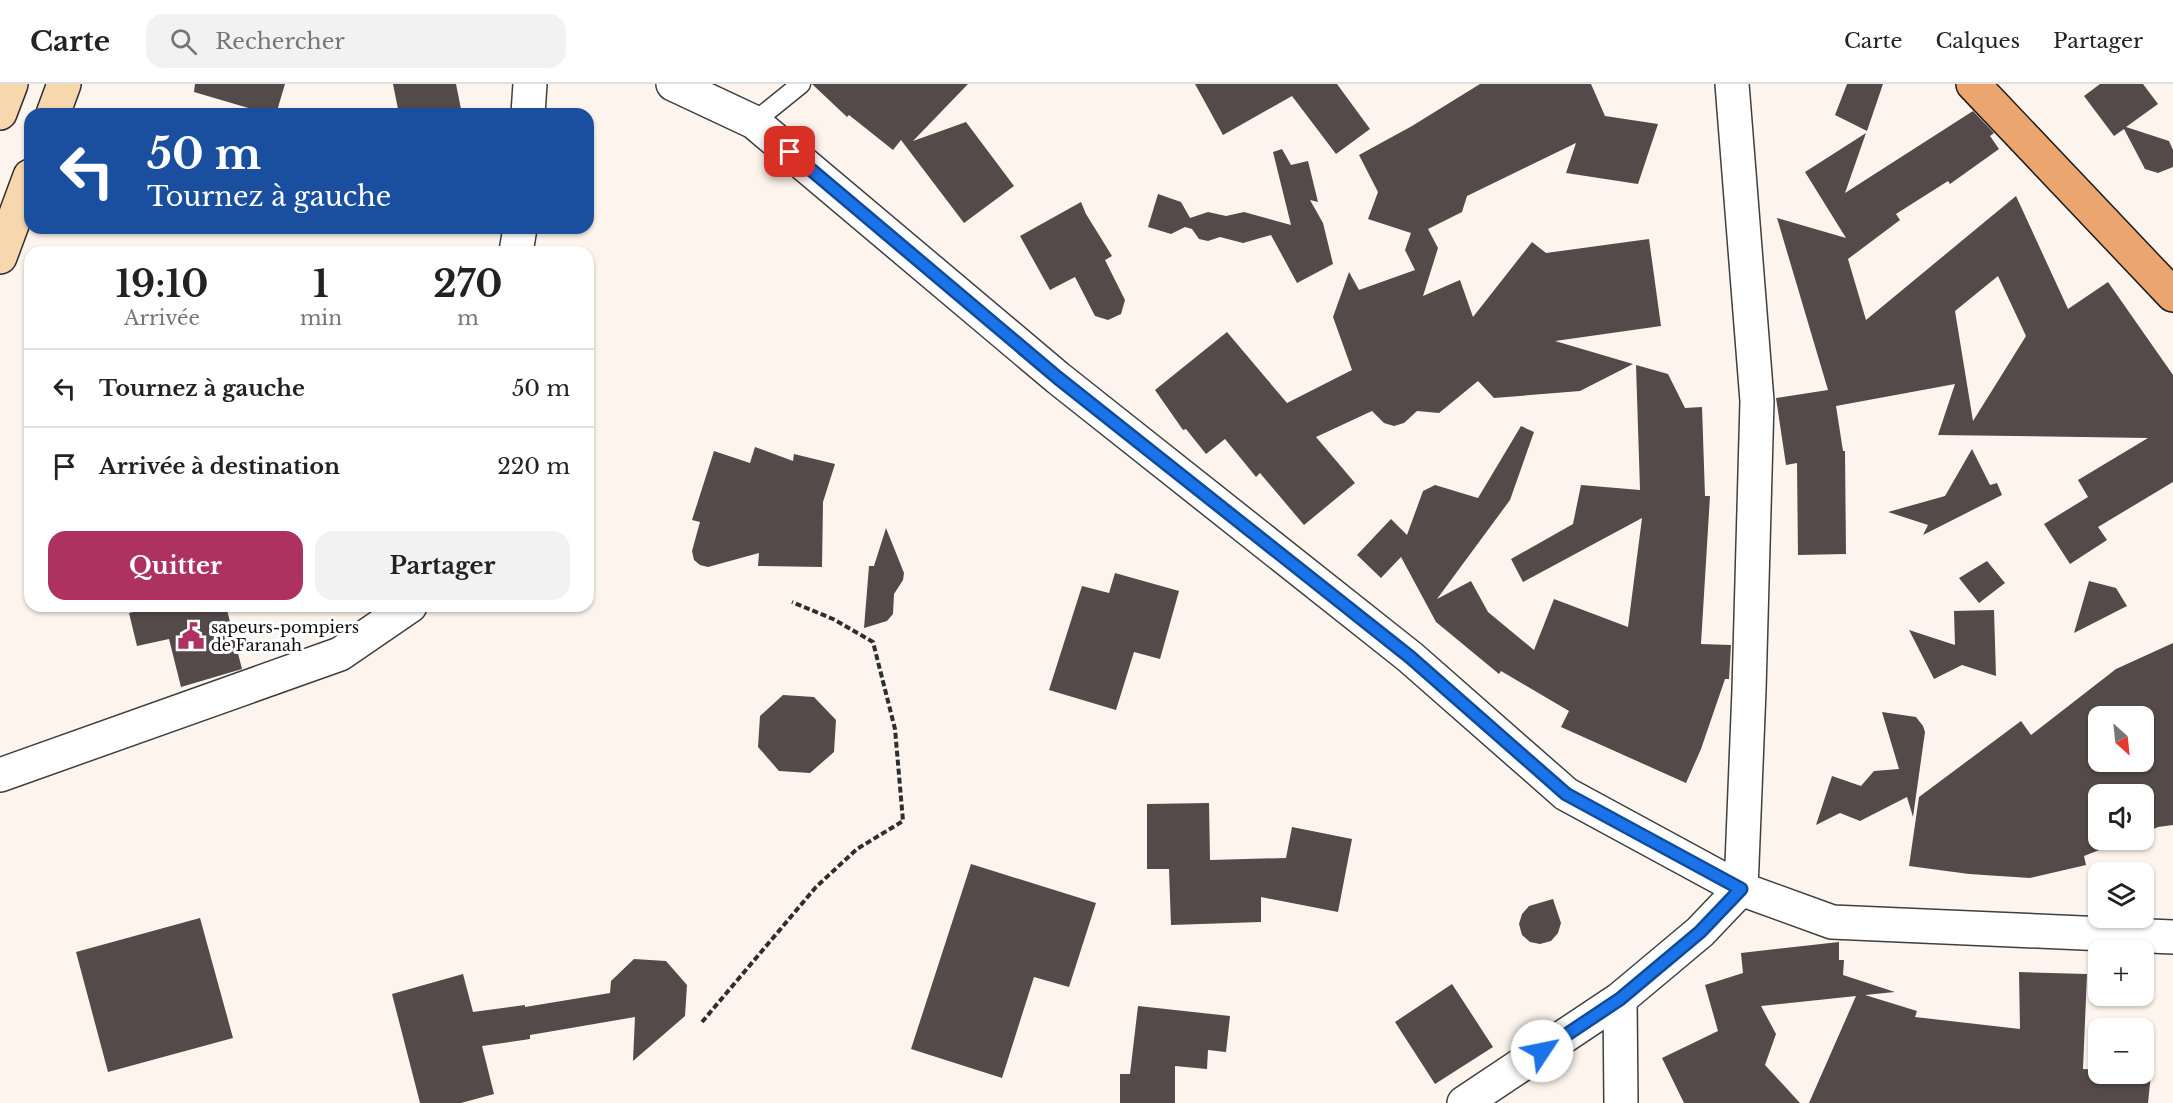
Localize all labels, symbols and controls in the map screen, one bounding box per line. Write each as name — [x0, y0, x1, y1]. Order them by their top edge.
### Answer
search box — [146, 14, 566, 68]
text: Carte — [30, 24, 110, 59]
icon: search — [167, 25, 200, 58]
text: Rechercher — [215, 28, 345, 55]
text: Carte — [1844, 28, 1902, 54]
text: Calques — [1935, 28, 2020, 54]
text: Partager — [2053, 28, 2143, 54]
pin — [764, 126, 815, 177]
text: 50 m — [147, 128, 261, 180]
icon: left — [48, 132, 126, 210]
icon: arrive — [773, 135, 806, 168]
text: Tournez à gauche — [147, 180, 391, 213]
text: 19:10 — [115, 262, 208, 307]
text: 1 — [313, 262, 329, 307]
text: 270 — [433, 262, 503, 307]
text: Arrivée — [124, 306, 200, 330]
text: min — [300, 306, 342, 330]
text: m — [457, 306, 479, 330]
icon: left — [48, 372, 81, 405]
text: Tournez à gauche — [99, 375, 305, 402]
text: 50 m — [512, 375, 570, 402]
icon: arrive — [48, 450, 81, 483]
text: Arrivée à destination — [99, 453, 340, 480]
text: 220 m — [497, 453, 570, 480]
button: Quitter — [48, 531, 303, 600]
button: Partager — [315, 531, 570, 600]
place label: sapeurs-pompiers de Faranah — [211, 617, 359, 655]
public building icon: sapeurs-pompiers de Faranah — [176, 621, 206, 651]
north arrow — [2088, 706, 2154, 772]
map controls — [2088, 706, 2154, 1084]
button: sound — [2088, 784, 2154, 850]
button: layers — [2088, 862, 2154, 928]
button: + — [2088, 940, 2154, 1006]
button: − — [2088, 1018, 2154, 1084]
position arrow — [1510, 1019, 1574, 1083]

